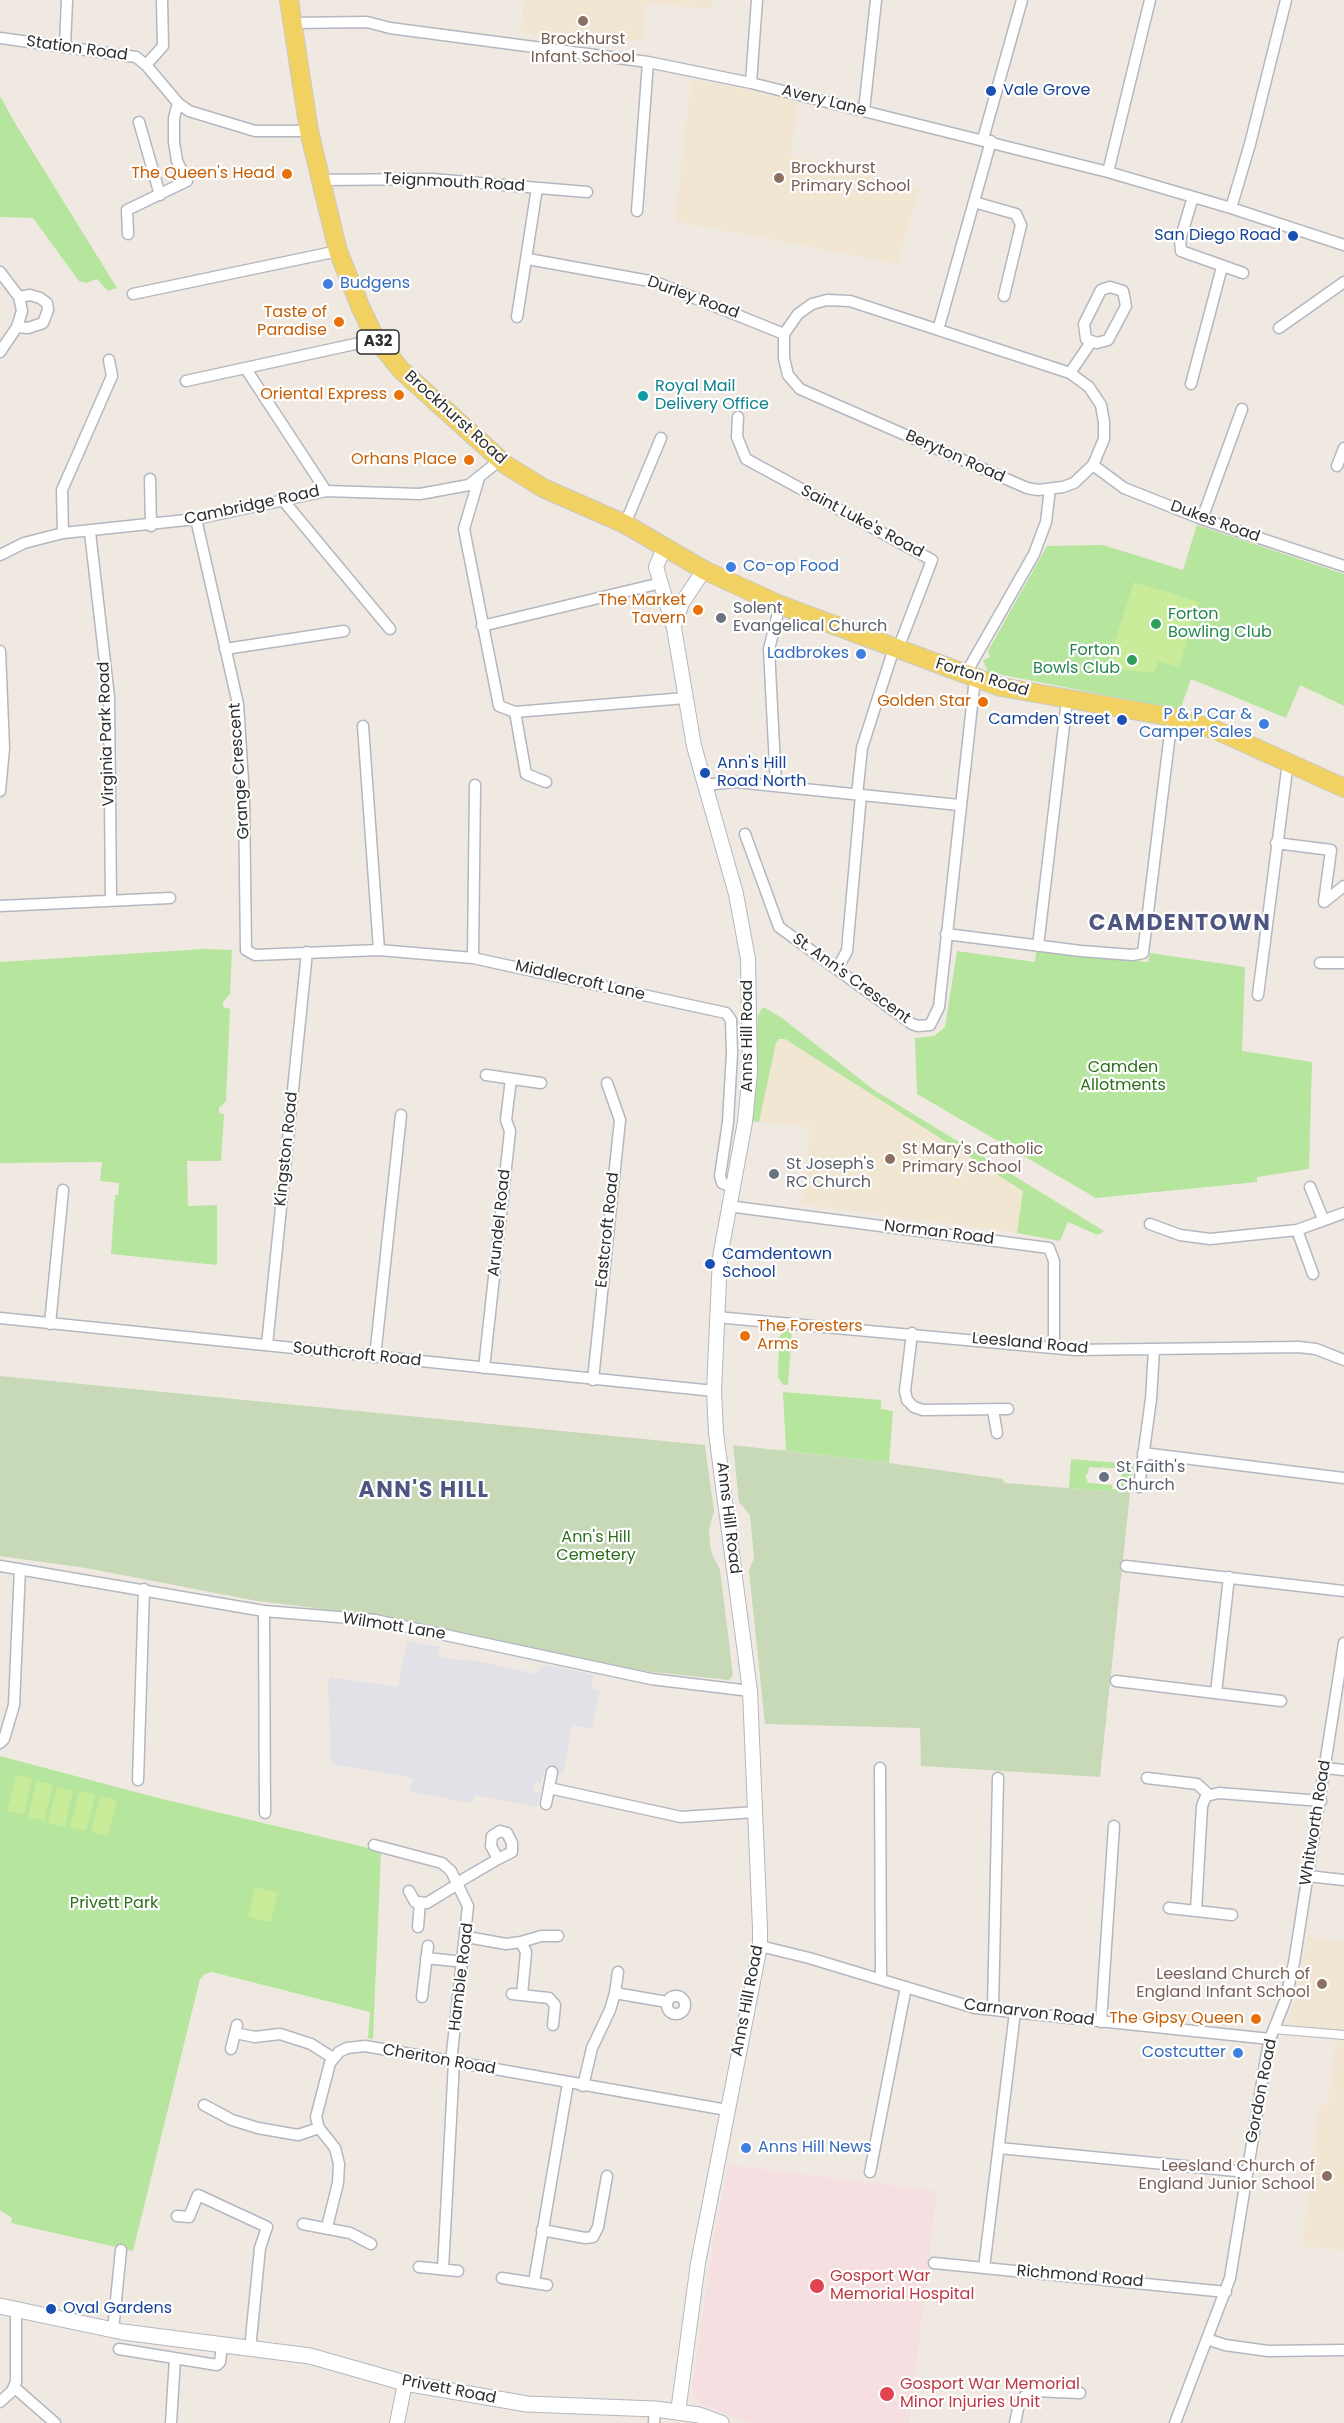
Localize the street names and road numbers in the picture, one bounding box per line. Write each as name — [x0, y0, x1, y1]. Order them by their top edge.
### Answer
street label: Station Road — [25, 32, 129, 66]
street label: Avery Lane — [780, 81, 868, 121]
street label: Teignmouth Road — [382, 170, 526, 196]
street label: Durley Road — [644, 273, 742, 323]
road number: A32 — [357, 330, 399, 354]
street label: Brockhurst Road — [400, 367, 510, 469]
street label: Beryton Road — [902, 426, 1008, 488]
street label: Saint Luke's Road — [797, 481, 927, 563]
street label: Cambridge Road — [183, 482, 321, 530]
street label: Dukes Road — [1168, 497, 1262, 547]
street label: Forton Road — [933, 655, 1031, 701]
street label: Virginia Park Road — [95, 661, 119, 807]
street label: Grange Crescent — [226, 702, 254, 840]
street label: St. Ann's Crescent — [788, 930, 914, 1028]
street label: Middlecroft Lane — [513, 957, 647, 1005]
street label: Anns Hill Road — [738, 980, 758, 1092]
street label: Kingston Road — [271, 1091, 303, 1207]
street label: Arundel Road — [485, 1168, 515, 1278]
street label: Eastcroft Road — [592, 1171, 624, 1289]
street label: Norman Road — [883, 1217, 995, 1249]
street label: Leesland Road — [971, 1329, 1089, 1359]
street label: Southcroft Road — [292, 1339, 422, 1371]
street label: Anns Hill Road — [712, 1461, 744, 1575]
street label: Wilmott Lane — [341, 1609, 447, 1645]
street label: Whitworth Road — [1297, 1759, 1335, 1887]
street label: Hamble Road — [446, 1922, 478, 2032]
street label: Anns Hill Road — [728, 1944, 768, 2058]
street label: Carnarvon Road — [963, 1995, 1095, 2031]
street label: Gordon Road — [1242, 2037, 1282, 2145]
street label: Cheriton Road — [381, 2041, 497, 2079]
street label: Richmond Road — [1016, 2262, 1144, 2292]
street label: Privett Road — [400, 2371, 498, 2409]

